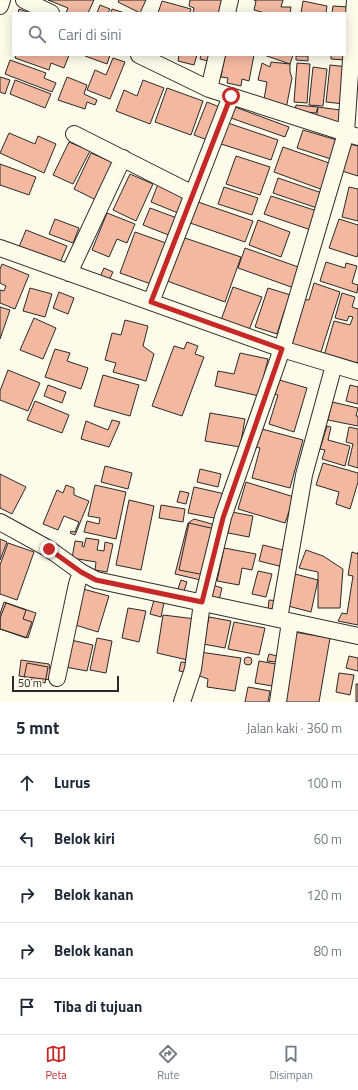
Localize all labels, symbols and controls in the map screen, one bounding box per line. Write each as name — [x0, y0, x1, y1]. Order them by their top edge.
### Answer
search box — [12, 12, 346, 56]
icon: search — [26, 23, 48, 45]
text: Cari di sini — [58, 23, 122, 46]
route start — [222, 87, 240, 105]
route end — [40, 540, 58, 558]
scale bar — [12, 674, 119, 693]
text: 50 m — [18, 675, 42, 691]
text: 5 mnt — [16, 715, 59, 741]
text: Jalan kaki · 360 m — [246, 718, 342, 738]
text: Lurus — [54, 771, 90, 794]
icon: ahead — [16, 772, 38, 794]
text: 100 m — [306, 773, 342, 793]
text: Belok kiri — [54, 827, 115, 850]
icon: left — [16, 828, 38, 850]
text: 60 m — [314, 829, 342, 849]
text: Belok kanan — [54, 883, 134, 906]
icon: right — [16, 884, 38, 906]
text: 120 m — [306, 885, 342, 905]
text: Belok kanan — [54, 939, 134, 962]
icon: right — [16, 940, 38, 962]
text: 80 m — [314, 941, 342, 961]
text: Tiba di tujuan — [54, 995, 142, 1018]
icon: arrive — [16, 996, 38, 1018]
tab: Peta — [45, 1043, 67, 1083]
tab: Rute — [157, 1043, 179, 1083]
tab: Disimpan — [269, 1043, 313, 1083]

